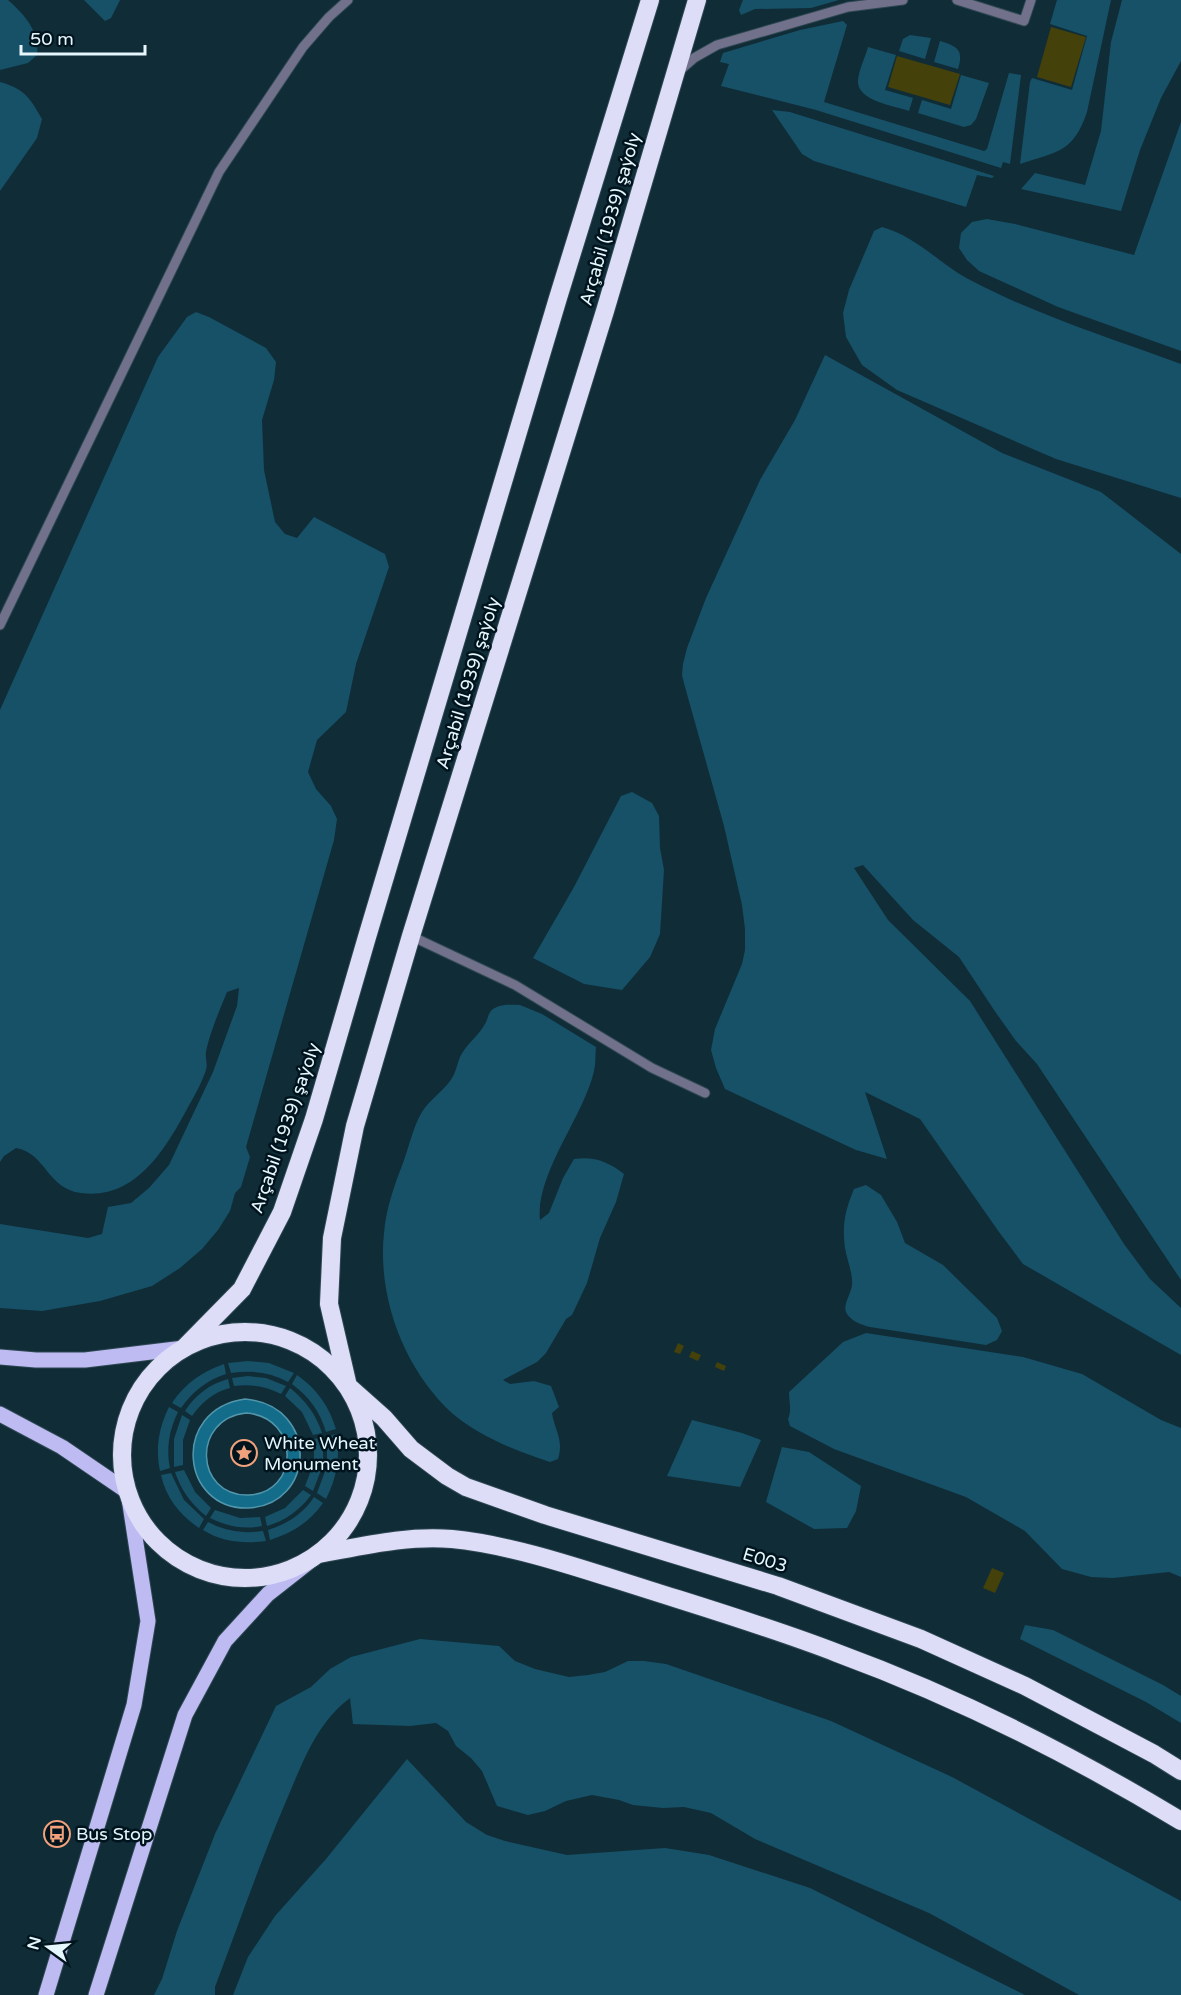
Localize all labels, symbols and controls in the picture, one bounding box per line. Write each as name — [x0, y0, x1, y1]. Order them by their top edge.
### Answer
scale bar — [21, 18, 146, 56]
text: 50 m — [30, 28, 74, 50]
street label: Arçabil (1939) şaýoly — [575, 130, 645, 308]
street label: Arçabil (1939) şaýoly — [431, 594, 505, 772]
street label: Arçabil (1939) şaýoly — [245, 1039, 325, 1216]
place label: White Wheat Monument — [264, 1432, 376, 1475]
place icon: White Wheat Monument — [229, 1438, 259, 1468]
street label: E003 — [740, 1543, 790, 1577]
bus stop icon: Bus Stop — [42, 1819, 72, 1849]
place label: Bus Stop — [76, 1823, 152, 1845]
north arrow — [18, 1917, 78, 1977]
text: N — [23, 1935, 46, 1952]

